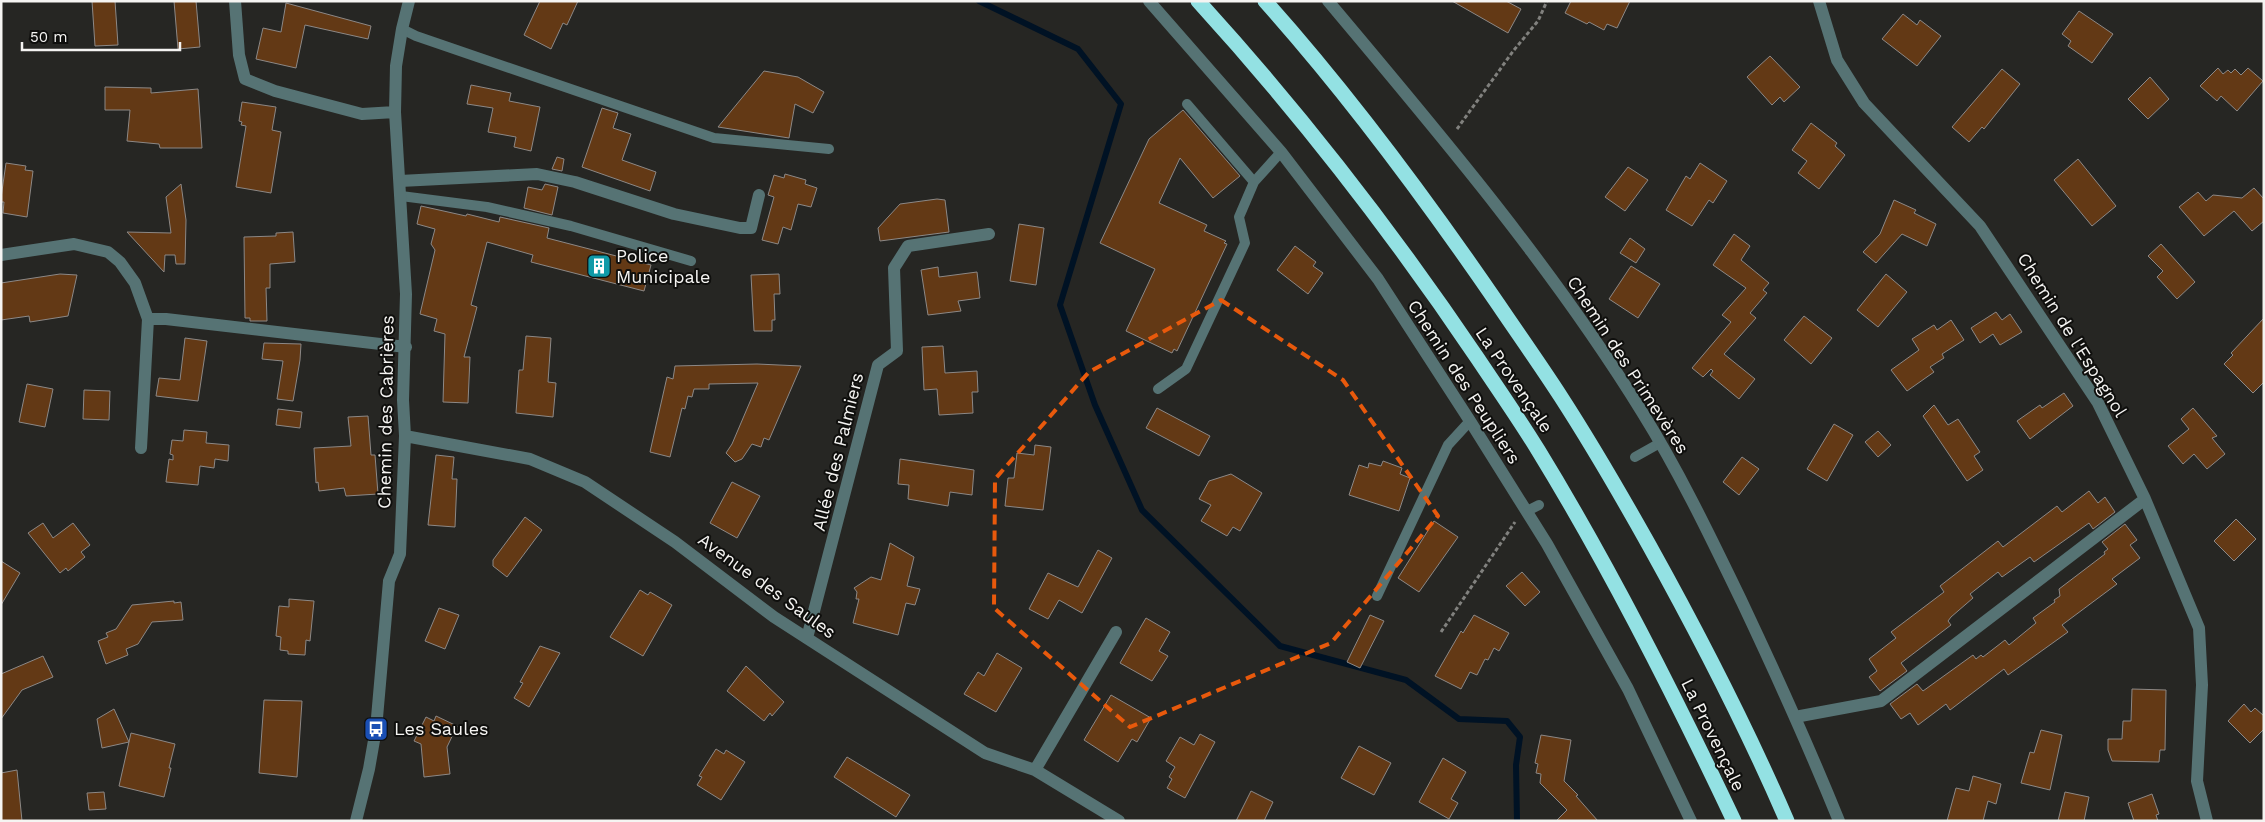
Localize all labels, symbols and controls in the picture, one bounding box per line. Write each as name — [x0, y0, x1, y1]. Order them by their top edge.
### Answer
scale bar — [22, 20, 180, 52]
text: 50 m — [30, 28, 67, 46]
place label: Police Municipale — [616, 245, 711, 287]
street label: Chemin de l'Espagnol — [2013, 249, 2132, 421]
building icon: Police Municipale — [586, 253, 612, 279]
street label: Chemin des Primevères — [1563, 272, 1694, 457]
street label: Chemin des Peupliers — [1404, 296, 1525, 468]
street label: Chemin des Cabrières — [373, 315, 398, 509]
street label: La Provençale — [1471, 323, 1557, 436]
street label: Allée des Palmiers — [808, 370, 867, 533]
street label: Avenue des Saules — [694, 529, 840, 643]
street label: La Provençale — [1677, 675, 1750, 794]
bus stop icon: Les Saules — [363, 716, 389, 742]
place label: Les Saules — [394, 718, 489, 739]

